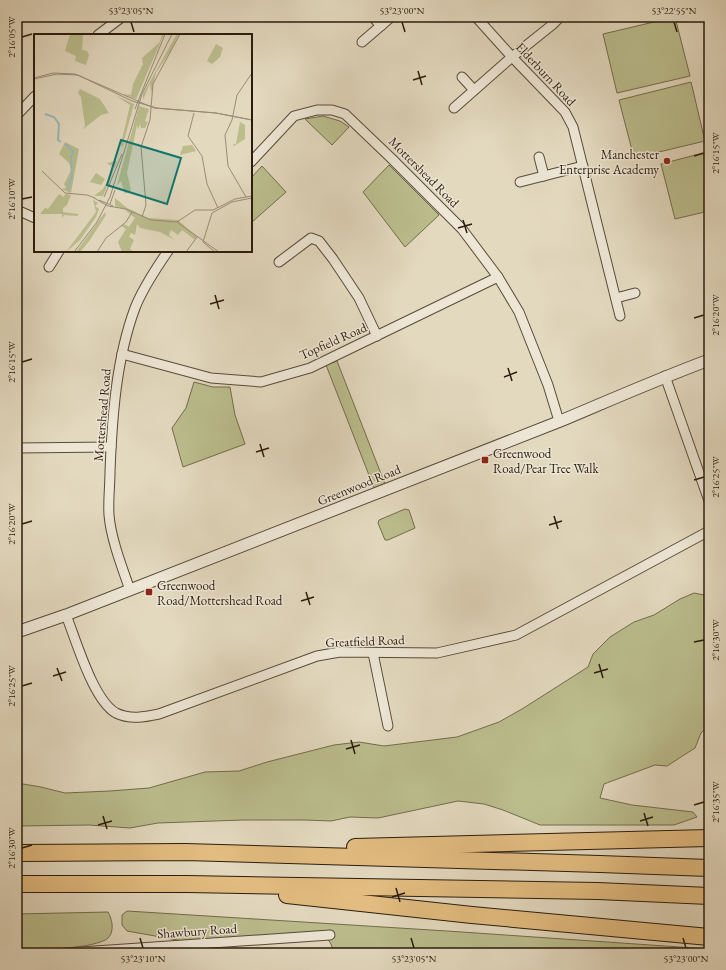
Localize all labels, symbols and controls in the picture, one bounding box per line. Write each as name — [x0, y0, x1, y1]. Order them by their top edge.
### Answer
text: 53°23'05"N — [109, 4, 154, 17]
text: 53°23'00"N — [380, 4, 425, 17]
text: 53°22'55"N — [652, 4, 697, 17]
text: 2°16'05"W — [5, 15, 18, 58]
inset map — [34, 34, 252, 252]
street label: Elderburn Road — [512, 39, 580, 110]
text: 2°16'15"W — [709, 131, 722, 174]
street label: Mottershead Road — [385, 133, 463, 211]
place label: Manchester Enterprise Academy — [559, 146, 660, 178]
marker: Manchester Enterprise Academy — [662, 156, 672, 166]
text: 2°16'10"W — [5, 177, 18, 220]
text: 2°16'20"W — [709, 293, 722, 336]
street label: Topfield Road — [297, 318, 370, 363]
text: 2°16'15"W — [5, 340, 18, 383]
street label: Mottershead Road — [89, 368, 115, 462]
place label: Greenwood Road/Pear Tree Walk — [493, 445, 599, 477]
marker: Greenwood Road/Pear Tree Walk — [480, 455, 490, 465]
text: 2°16'25"W — [709, 455, 722, 498]
street label: Greenwood Road — [315, 460, 403, 509]
text: 2°16'20"W — [5, 502, 18, 545]
place label: Greenwood Road/Mottershead Road — [157, 577, 283, 609]
marker: Greenwood Road/Mottershead Road — [144, 587, 154, 597]
text: 2°16'30"W — [709, 618, 722, 661]
street label: Greatfield Road — [325, 631, 405, 651]
text: 2°16'25"W — [5, 664, 18, 707]
text: 2°16'35"W — [709, 780, 722, 823]
text: 2°16'30"W — [5, 826, 18, 869]
street label: Shawbury Road — [157, 920, 238, 942]
text: 53°23'10"N — [121, 952, 166, 965]
text: 53°23'05"N — [392, 952, 437, 965]
text: 53°23'00"N — [664, 952, 709, 965]

